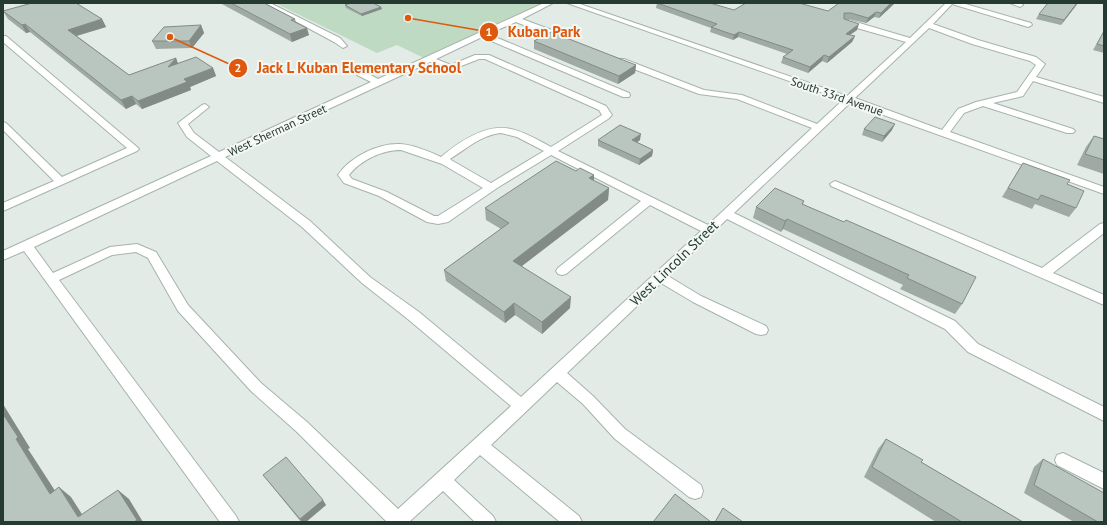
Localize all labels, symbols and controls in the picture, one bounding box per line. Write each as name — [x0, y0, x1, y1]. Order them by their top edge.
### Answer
callout: Kuban Park — [479, 18, 588, 45]
text: Kuban Park — [508, 22, 581, 41]
text: 1 — [486, 24, 492, 39]
callout: Jack L Kuban Elementary School — [228, 54, 470, 81]
text: Jack L Kuban Elementary School — [256, 58, 462, 77]
text: 2 — [235, 60, 241, 75]
street label: South 33rd Avenue — [789, 73, 885, 119]
street label: West Sherman Street — [225, 101, 329, 159]
street label: West Lincoln Street — [626, 216, 722, 310]

